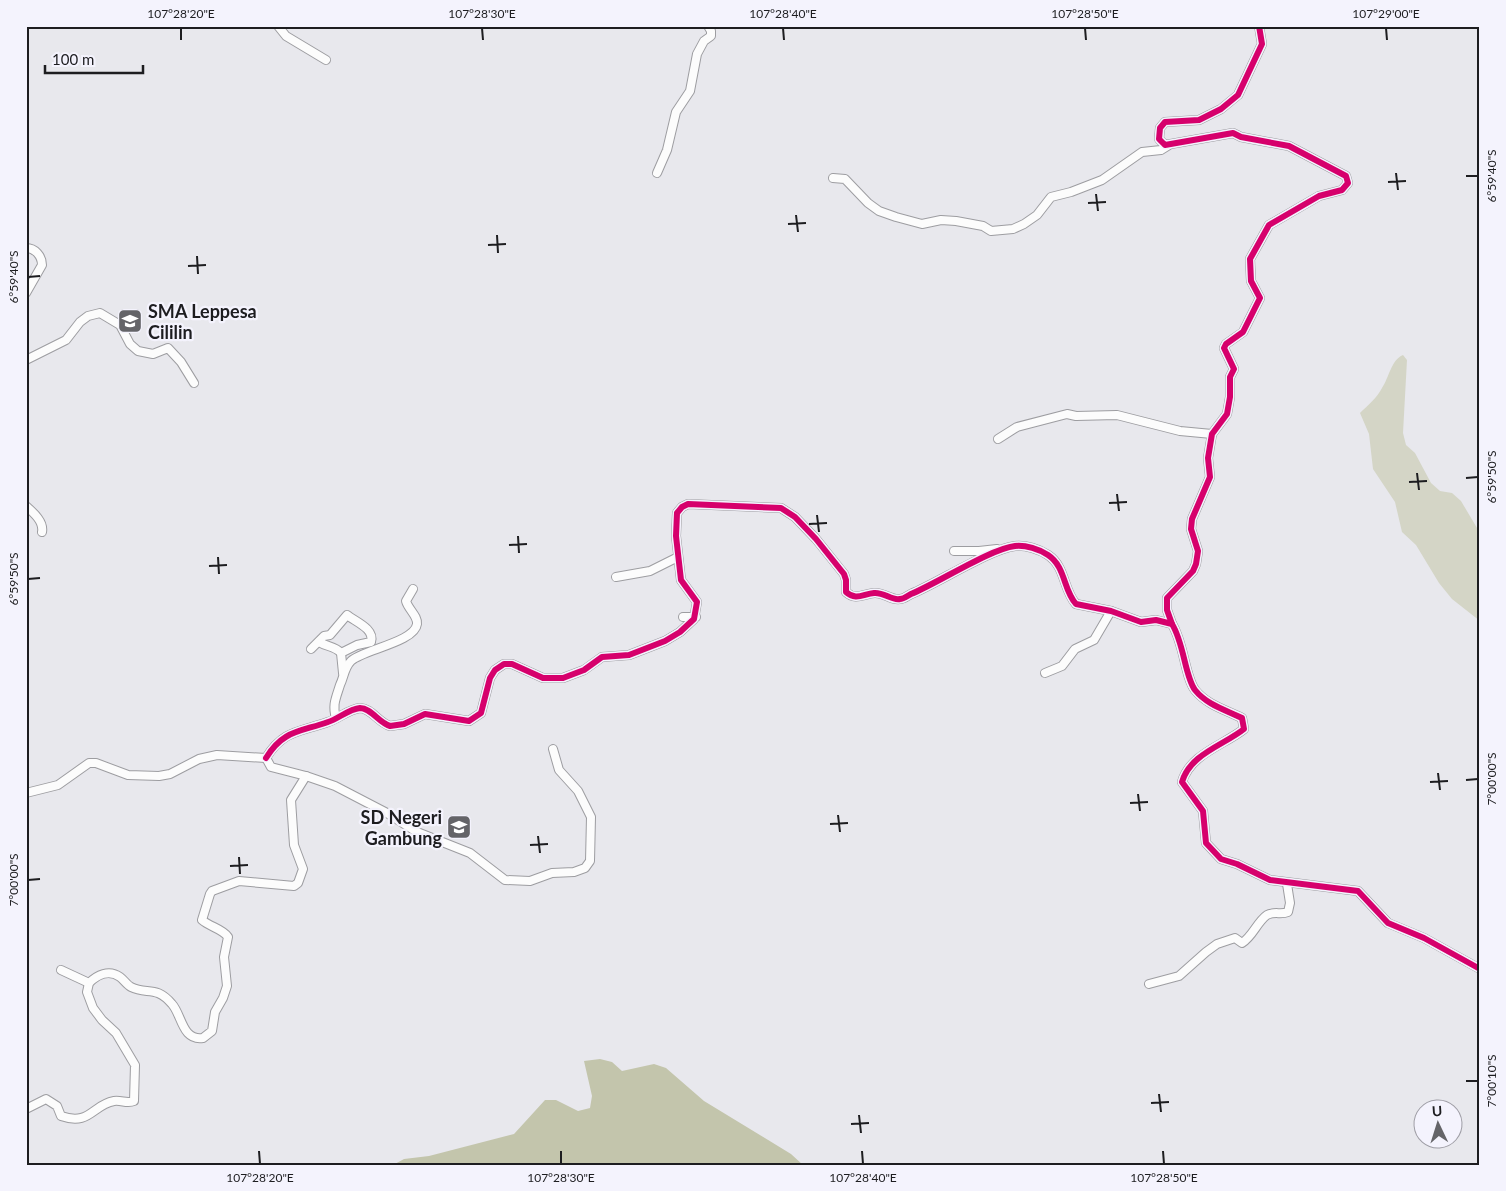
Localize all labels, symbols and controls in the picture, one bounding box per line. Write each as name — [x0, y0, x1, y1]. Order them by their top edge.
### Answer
text: 107°28'20"E — [147, 6, 215, 21]
text: 107°28'30"E — [448, 6, 516, 21]
text: 107°28'40"E — [749, 6, 817, 21]
text: 107°28'50"E — [1051, 6, 1119, 21]
text: 107°29'00"E — [1352, 6, 1420, 21]
scale bar — [45, 42, 142, 74]
text: 100 m — [52, 50, 94, 68]
text: 6°59'40"S — [1484, 149, 1499, 203]
text: 6°59'40"S — [6, 250, 21, 304]
place label: SMA Leppesa Cililin — [148, 300, 257, 343]
school or university icon: SMA Leppesa Cililin — [117, 308, 143, 334]
text: 6°59'50"S — [1484, 450, 1499, 504]
text: 6°59'50"S — [6, 552, 21, 606]
text: 7°00'00"S — [1484, 752, 1499, 806]
place label: SD Negeri Gambung — [361, 806, 442, 849]
school or university icon: SD Negeri Gambung — [446, 814, 472, 840]
text: 7°00'00"S — [6, 853, 21, 907]
text: 7°00'10"S — [1484, 1054, 1499, 1108]
north arrow — [1414, 1098, 1464, 1148]
text: U — [1431, 1102, 1443, 1119]
text: 107°28'20"E — [226, 1170, 294, 1185]
text: 107°28'30"E — [527, 1170, 595, 1185]
text: 107°28'40"E — [829, 1170, 897, 1185]
text: 107°28'50"E — [1130, 1170, 1198, 1185]

